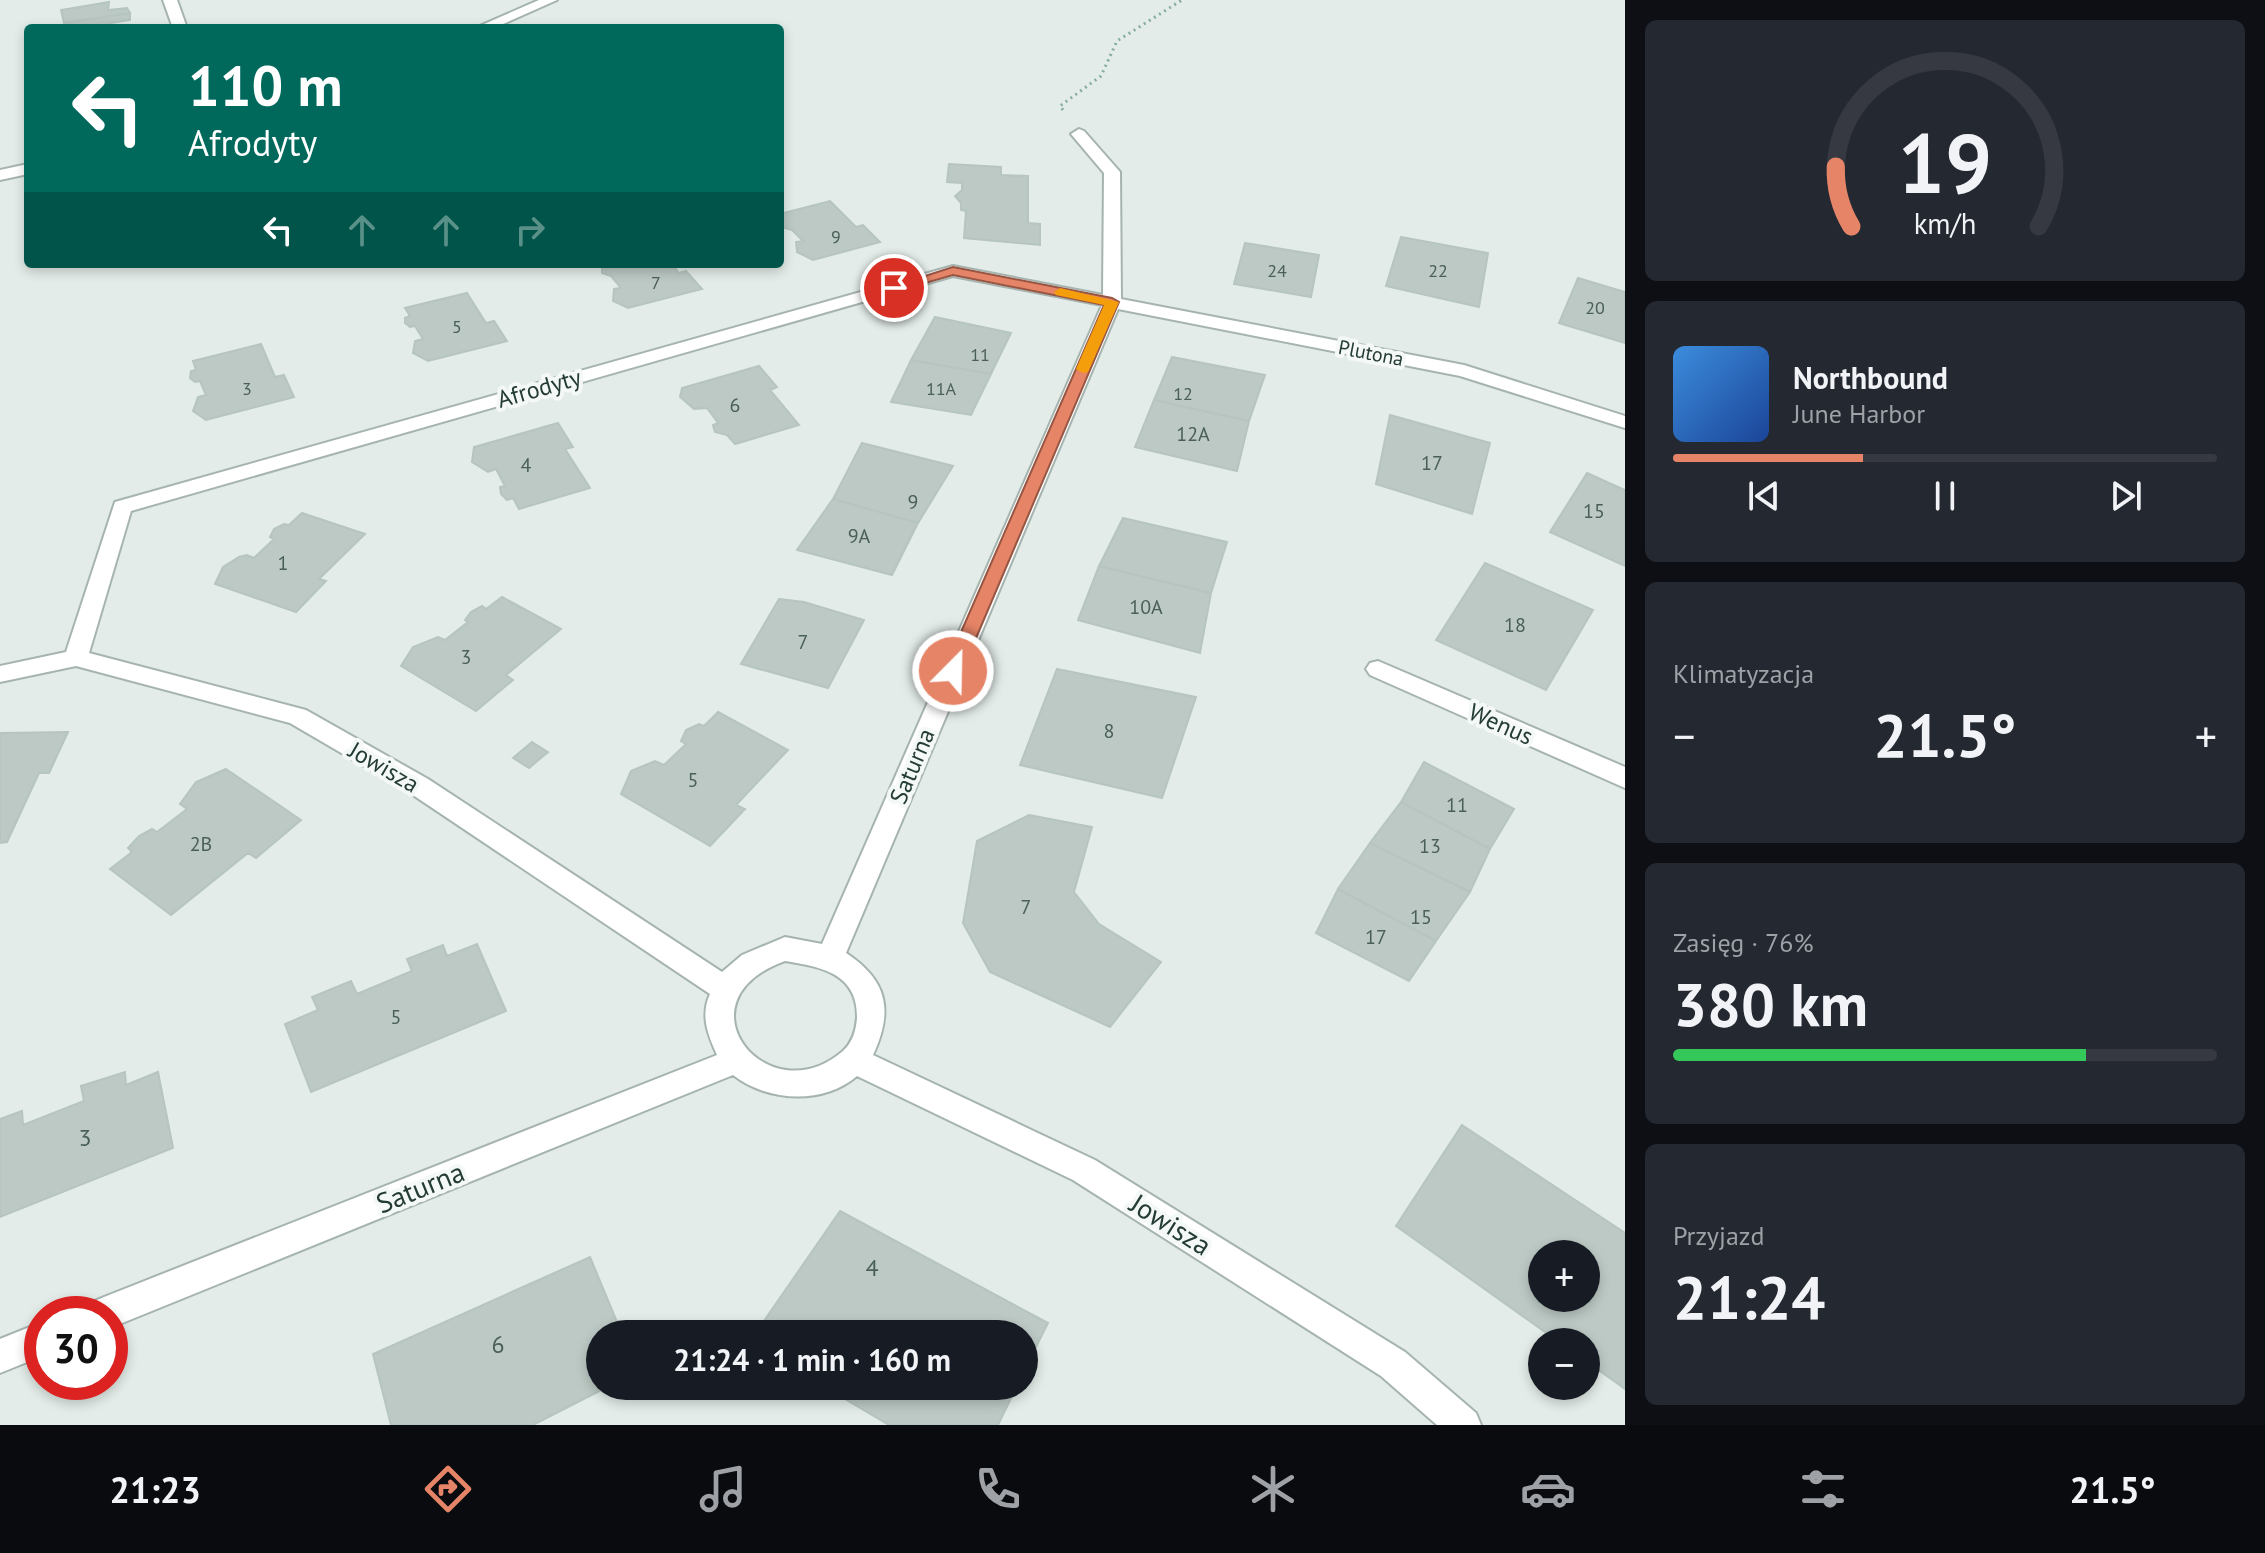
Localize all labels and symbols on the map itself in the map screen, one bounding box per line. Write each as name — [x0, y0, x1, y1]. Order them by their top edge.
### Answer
house number: 9 — [831, 225, 841, 248]
pin — [860, 254, 928, 322]
house number: 24 — [1267, 259, 1287, 282]
house number: 22 — [1428, 259, 1448, 282]
house number: 7 — [651, 271, 661, 294]
house number: 20 — [1585, 296, 1605, 319]
house number: 5 — [452, 315, 462, 338]
street label: Plutona — [1336, 334, 1406, 372]
house number: 11 — [970, 343, 990, 366]
street label: Afrodyty — [493, 361, 585, 415]
house number: 3 — [242, 377, 252, 400]
house number: 11A — [926, 377, 957, 400]
house number: 12 — [1173, 382, 1193, 405]
house number: 6 — [730, 392, 740, 418]
house number: 12A — [1176, 421, 1210, 447]
house number: 17 — [1421, 450, 1443, 476]
house number: 4 — [521, 452, 532, 478]
house number: 9 — [908, 489, 918, 515]
house number: 15 — [1583, 498, 1605, 524]
house number: 9A — [848, 523, 871, 549]
house number: 1 — [278, 550, 288, 576]
house number: 10A — [1129, 594, 1163, 620]
house number: 18 — [1504, 612, 1526, 638]
house number: 7 — [798, 629, 808, 655]
position arrow — [911, 629, 995, 713]
house number: 3 — [461, 644, 471, 670]
street label: Wenus — [1464, 696, 1538, 752]
house number: 8 — [1104, 718, 1114, 744]
street label: Saturna — [882, 724, 942, 808]
street label: Jowisza — [342, 734, 425, 800]
house number: 5 — [688, 767, 698, 793]
house number: 11 — [1446, 792, 1468, 818]
house number: 2B — [190, 831, 212, 857]
house number: 13 — [1419, 833, 1441, 859]
house number: 7 — [1021, 894, 1031, 920]
house number: 15 — [1410, 904, 1432, 930]
house number: 17 — [1365, 924, 1387, 950]
house number: 5 — [391, 1004, 401, 1030]
house number: 3 — [78, 1122, 92, 1153]
street label: Saturna — [370, 1153, 470, 1221]
street label: Jowisza — [1123, 1184, 1219, 1263]
house number: 4 — [865, 1252, 879, 1283]
speed limit sign: 30 — [24, 1296, 128, 1400]
house number: 6 — [491, 1329, 505, 1360]

